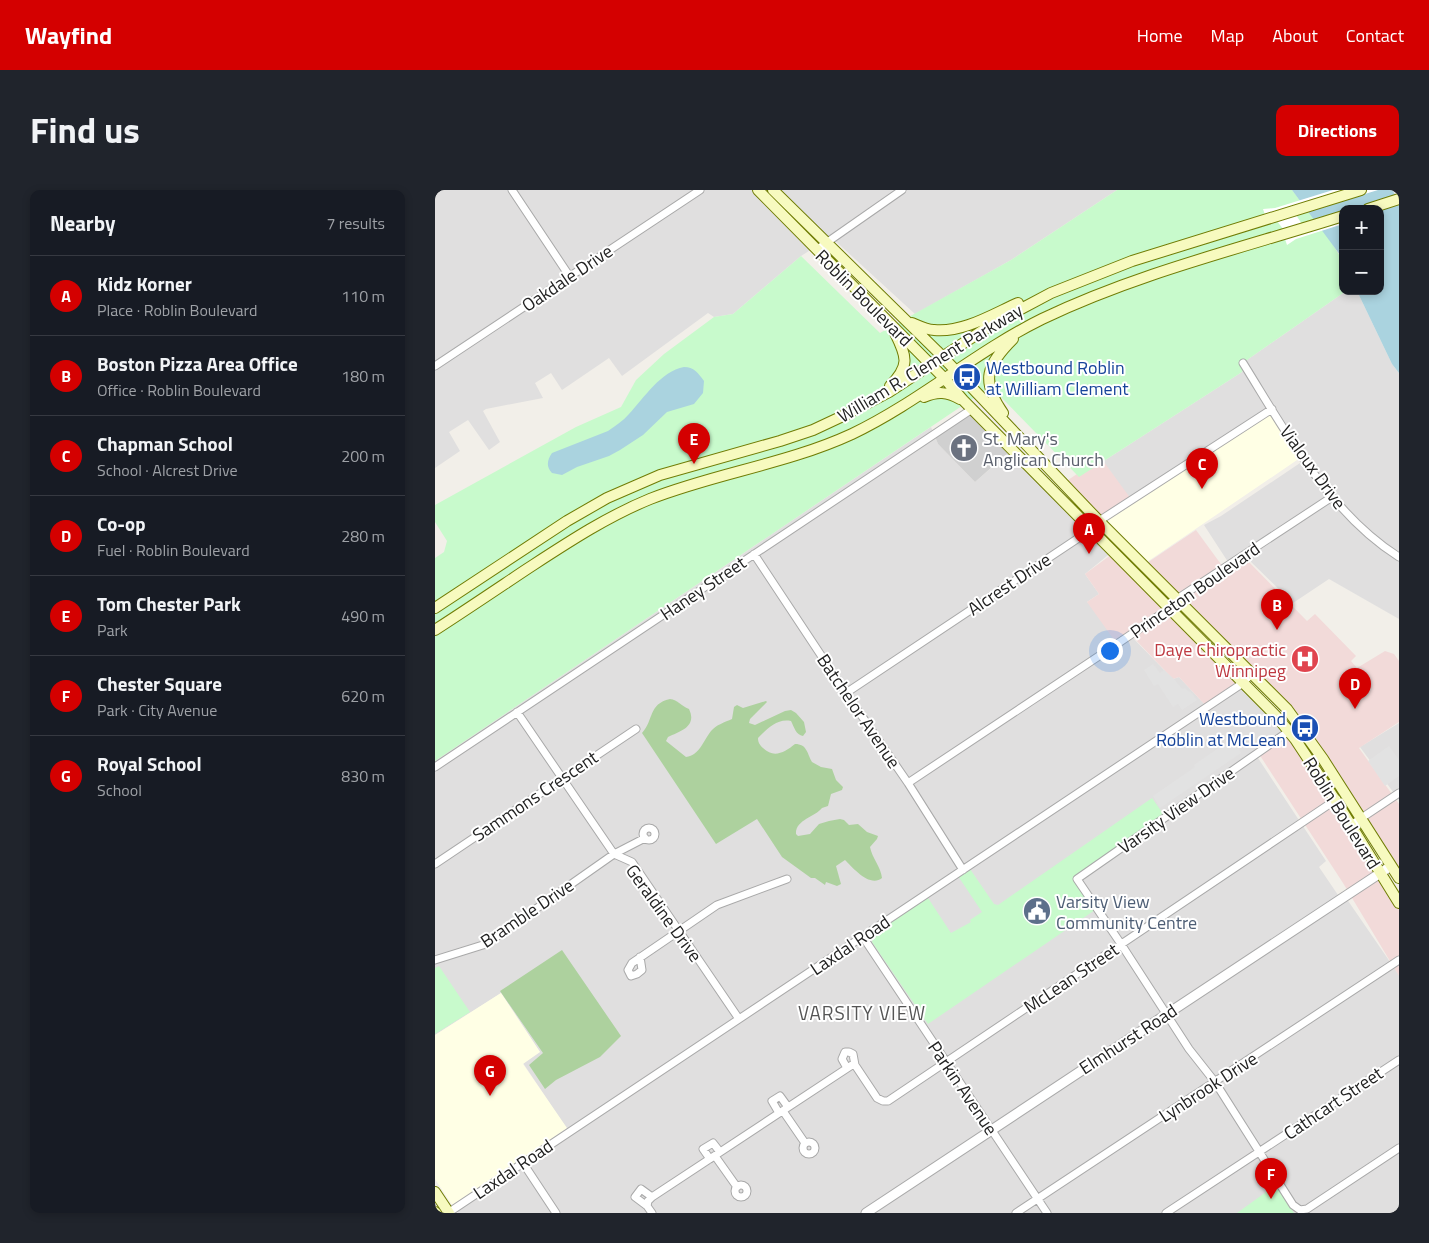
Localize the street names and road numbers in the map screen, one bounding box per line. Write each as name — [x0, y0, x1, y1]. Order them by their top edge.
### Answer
street label: Oakdale Drive — [516, 238, 618, 318]
street label: Roblin Boulevard — [809, 243, 919, 353]
street label: William R. Clement Parkway — [832, 297, 1028, 429]
street label: Vialoux Drive — [1273, 419, 1353, 515]
street label: Princeton Boulevard — [1125, 535, 1265, 645]
street label: Alcrest Drive — [962, 546, 1056, 622]
street label: Haney Street — [654, 549, 752, 627]
street label: Batchelor Avenue — [811, 648, 907, 774]
street label: Sammons Crescent — [467, 744, 604, 848]
street label: Roblin Boulevard — [1297, 752, 1387, 874]
street label: Varsity View Drive — [1112, 760, 1240, 860]
street label: Geraldine Drive — [619, 858, 709, 968]
street label: Bramble Drive — [475, 872, 579, 954]
street label: Laxdal Road — [805, 908, 895, 982]
street label: McLean Street — [1018, 936, 1125, 1020]
street label: Elmhurst Road — [1074, 997, 1182, 1081]
street label: Parkin Avenue — [922, 1036, 1004, 1140]
street label: Lynbrook Drive — [1153, 1045, 1263, 1129]
street label: Cathcart Street — [1278, 1059, 1389, 1146]
street label: Laxdal Road — [468, 1132, 558, 1206]

